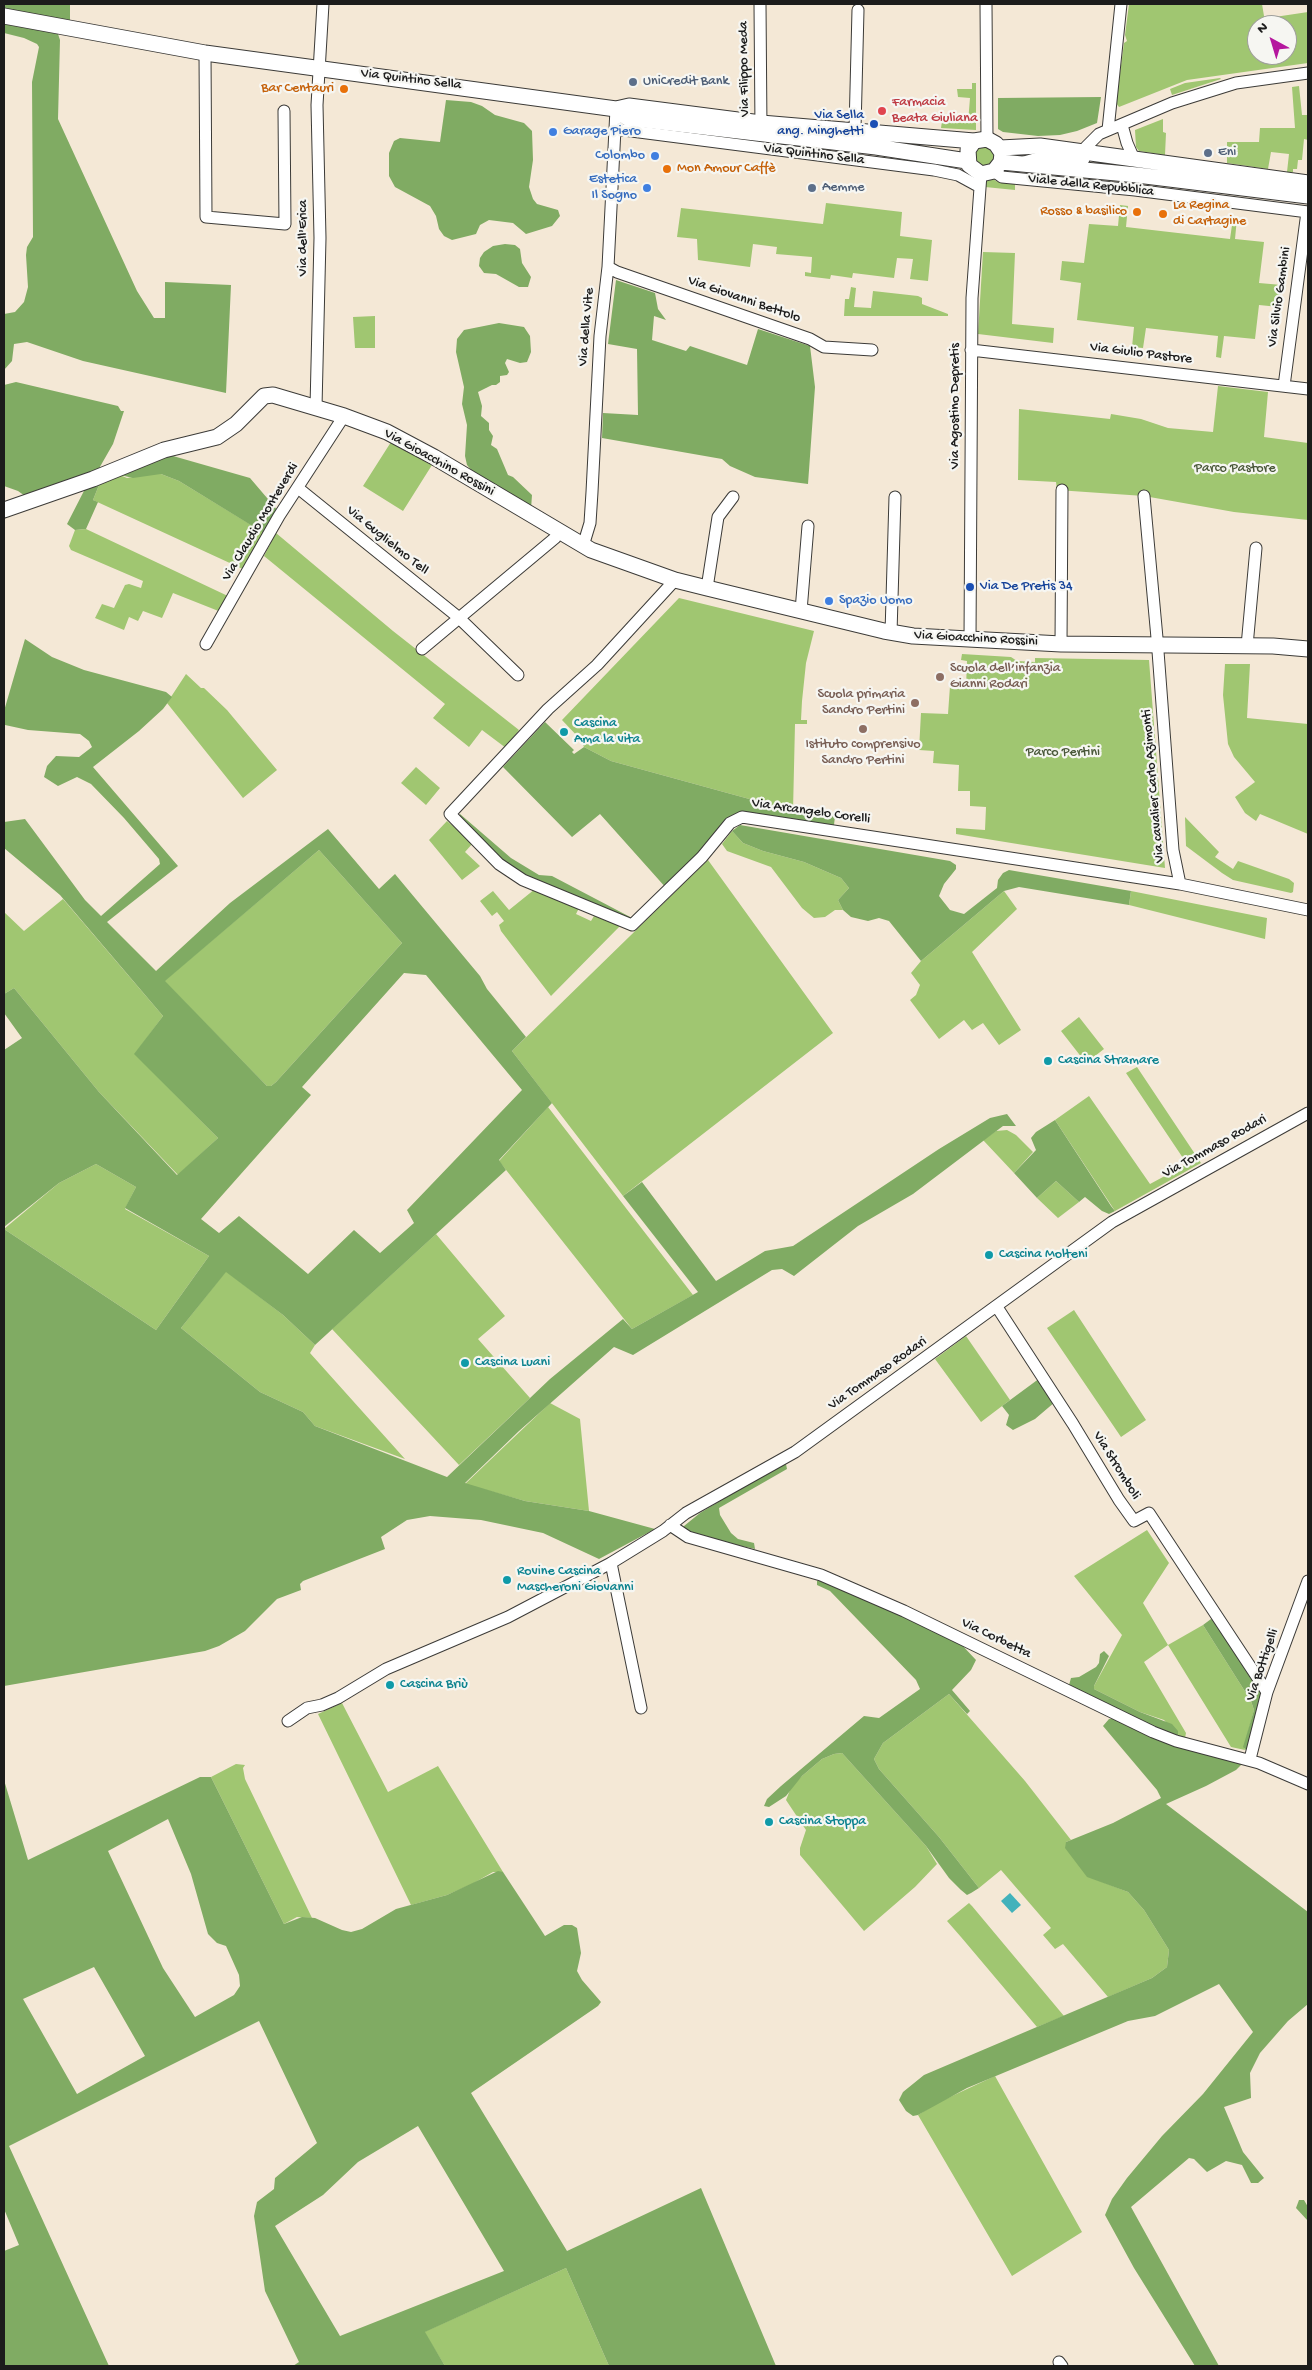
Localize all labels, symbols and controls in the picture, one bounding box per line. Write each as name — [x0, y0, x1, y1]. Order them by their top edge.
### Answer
north arrow — [1247, 15, 1297, 65]
text: N — [1254, 19, 1272, 38]
street label: Via Filippo Meda — [736, 21, 754, 117]
street label: Via Quintino Sella — [360, 65, 462, 95]
place label: UniCredit Bank — [643, 74, 729, 90]
marker: UniCredit Bank — [627, 76, 639, 88]
place label: Bar Centauri — [261, 81, 334, 97]
marker: Bar Centauri — [338, 83, 350, 95]
place label: Farmacia Beata Giuliana — [892, 95, 978, 128]
marker: Farmacia Beata Giuliana — [876, 105, 888, 117]
place label: Via Sella ang. Minghetti — [777, 108, 864, 140]
marker: Via Sella ang. Minghetti — [868, 118, 880, 130]
place label: Garage Piero — [563, 124, 641, 140]
marker: Garage Piero — [547, 126, 559, 138]
street label: Via Quintino Sella — [763, 140, 865, 170]
place label: Eni — [1218, 145, 1236, 161]
marker: Eni — [1202, 147, 1214, 159]
place label: Colombo — [595, 148, 645, 164]
marker: Colombo — [649, 150, 661, 162]
place label: Mon Amour Caffè — [677, 161, 775, 177]
marker: Mon Amour Caffè — [661, 163, 673, 175]
street label: Viale della Repubblica — [1027, 171, 1155, 201]
place label: Estetica Il Sogno — [589, 172, 637, 204]
place label: Aemme — [822, 180, 865, 196]
marker: Estetica Il Sogno — [641, 182, 653, 194]
marker: Aemme — [806, 182, 818, 194]
place label: La Regina di Cartagine — [1173, 198, 1246, 230]
street label: Via dell'Erica — [296, 200, 312, 276]
place label: Rosso & basilico — [1040, 204, 1127, 220]
marker: Rosso & basilico — [1131, 206, 1143, 218]
marker: La Regina di Cartagine — [1157, 208, 1169, 220]
street label: Via Silvio Gambini — [1265, 246, 1295, 348]
street label: Via Giovanni Bettolo — [685, 273, 803, 327]
street label: Via della Vite — [575, 287, 599, 367]
street label: Via Giulio Pastore — [1089, 339, 1193, 369]
street label: Via Agostino Depretis — [948, 343, 964, 469]
street label: Via Gioacchino Rossini — [381, 426, 497, 500]
street label: Via Claudio Monteverdi — [219, 460, 303, 584]
park label: Parco Pastore — [1194, 461, 1276, 477]
street label: Via Guglielmo Tell — [342, 503, 432, 579]
place label: Via De Pretis 34 — [980, 579, 1073, 595]
marker: Via De Pretis 34 — [964, 581, 976, 593]
place label: Spazio Uomo — [839, 593, 912, 609]
marker: Spazio Uomo — [823, 595, 835, 607]
street label: Via Gioacchino Rossini — [914, 627, 1038, 651]
place label: Scuola dell’infanzia Gianni Rodari — [950, 661, 1061, 694]
marker: Scuola dell’infanzia Gianni Rodari — [934, 671, 946, 683]
place label: Scuola primaria Sandro Pertini — [817, 687, 905, 720]
marker: Scuola primaria Sandro Pertini — [909, 697, 921, 709]
street label: Via cavalier Carlo Azimonti — [1139, 709, 1169, 863]
place label: Cascina Ama la vita — [574, 716, 640, 749]
marker: Istituto comprensivo Sandro Pertini — [857, 723, 869, 735]
marker: Cascina Ama la vita — [558, 726, 570, 738]
place label: Istituto comprensivo Sandro Pertini — [805, 737, 921, 770]
park label: Parco Pertini — [1026, 745, 1100, 761]
street label: Via Arcangelo Corelli — [751, 795, 871, 829]
place label: Cascina Stramare — [1058, 1053, 1159, 1069]
marker: Cascina Stramare — [1042, 1055, 1054, 1067]
street label: Via Tommaso Rodari — [1160, 1111, 1270, 1183]
place label: Cascina Molteni — [999, 1247, 1088, 1263]
marker: Cascina Molteni — [983, 1249, 995, 1261]
street label: Via Tommaso Rodari — [825, 1334, 931, 1414]
place label: Cascina Luani — [475, 1355, 550, 1371]
marker: Cascina Luani — [459, 1357, 471, 1369]
street label: Via Stromboli — [1088, 1429, 1144, 1503]
place label: Rovine Cascina Mascheroni Giovanni — [517, 1564, 634, 1596]
marker: Rovine Cascina Mascheroni Giovanni — [501, 1574, 513, 1586]
street label: Via Corbetta — [958, 1615, 1034, 1663]
street label: Via Bottigelli — [1243, 1627, 1283, 1703]
place label: Cascina Briù — [400, 1677, 468, 1693]
marker: Cascina Briù — [384, 1679, 396, 1691]
place label: Cascina Stoppa — [779, 1814, 866, 1830]
marker: Cascina Stoppa — [763, 1816, 775, 1828]

